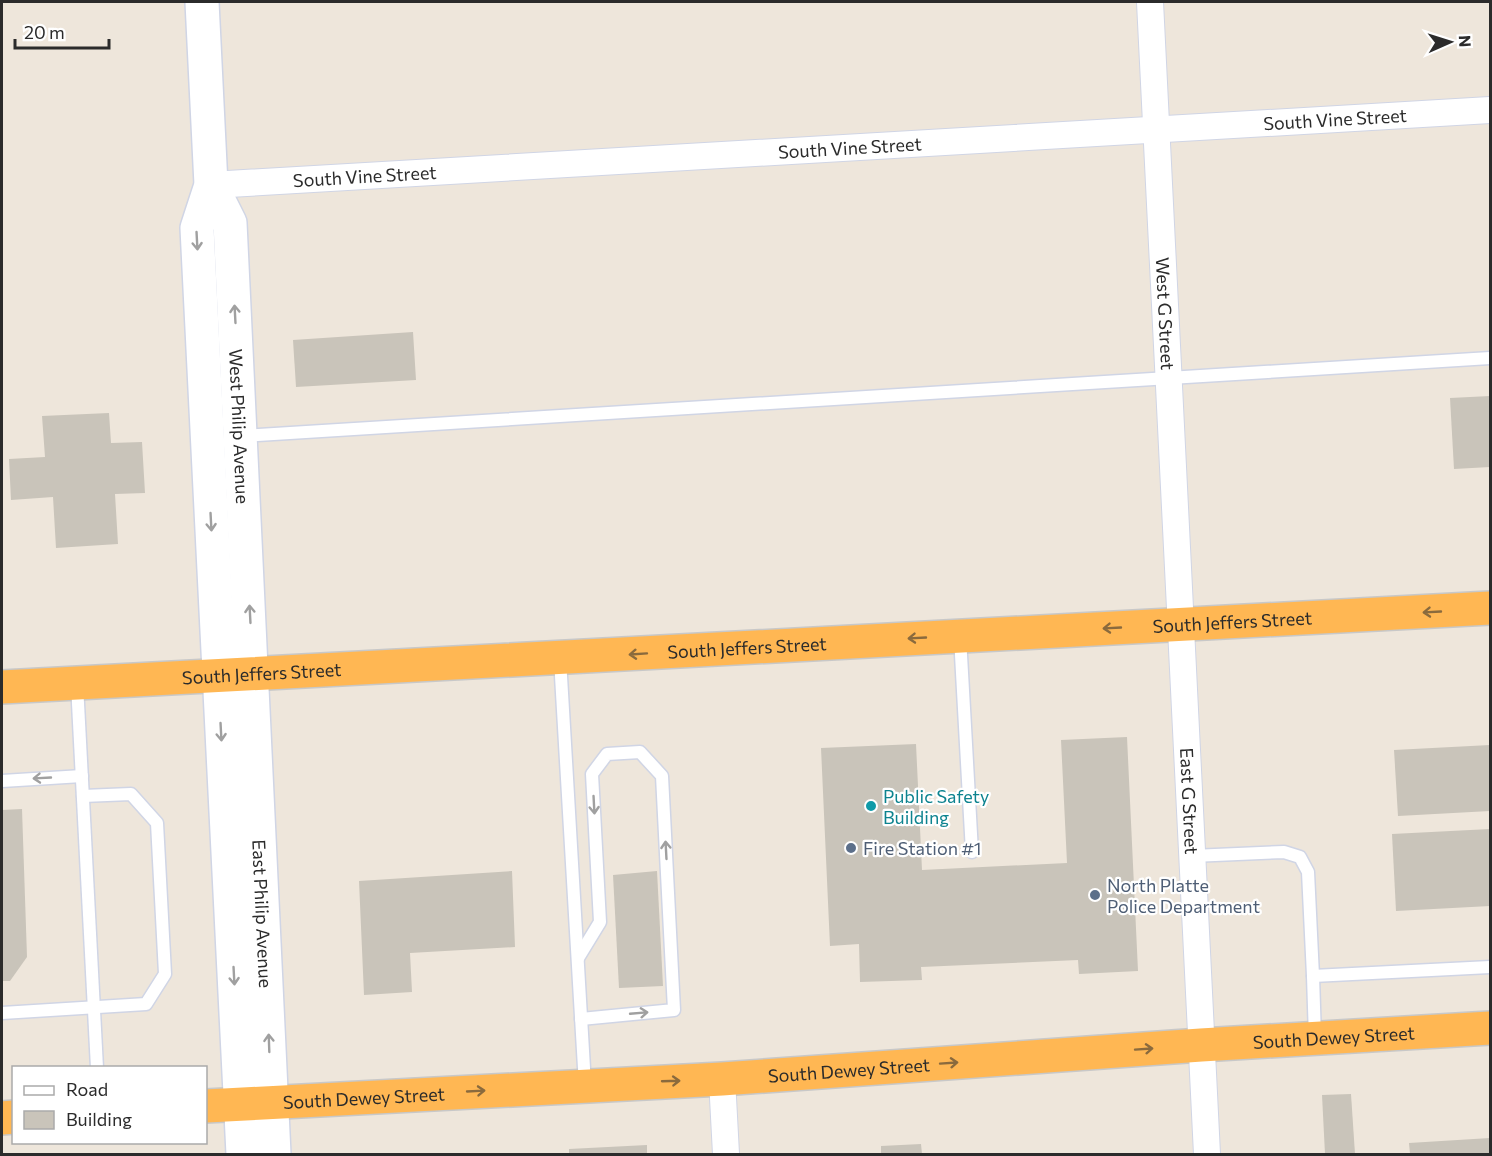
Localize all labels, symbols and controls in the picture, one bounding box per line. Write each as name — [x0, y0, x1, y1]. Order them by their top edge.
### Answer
scale bar — [15, 12, 110, 50]
north arrow — [1420, 12, 1480, 72]
text: 20 m — [24, 21, 65, 43]
text: N — [1456, 35, 1475, 48]
street label: South Vine Street — [1263, 104, 1407, 134]
street label: South Vine Street — [777, 132, 922, 163]
street label: South Vine Street — [292, 161, 437, 191]
one-way arrow — [192, 230, 203, 250]
street label: West G Street — [1152, 257, 1179, 371]
one-way arrow — [229, 304, 240, 324]
street label: West Philip Avenue — [225, 348, 254, 504]
one-way arrow — [205, 512, 216, 532]
one-way arrow — [245, 604, 256, 624]
street label: South Jeffers Street — [1152, 606, 1313, 637]
one-way arrow — [1423, 606, 1443, 617]
one-way arrow — [1102, 623, 1122, 634]
street label: South Jeffers Street — [667, 632, 827, 663]
one-way arrow — [907, 633, 927, 644]
one-way arrow — [629, 648, 649, 659]
street label: South Jeffers Street — [181, 658, 342, 688]
one-way arrow — [216, 722, 227, 742]
street label: East G Street — [1176, 747, 1203, 855]
one-way arrow — [32, 773, 52, 784]
place label: Public Safety Building — [883, 785, 989, 828]
one-way arrow — [589, 795, 600, 815]
marker: Public Safety Building — [864, 799, 878, 813]
place label: Fire Station #1 — [863, 837, 981, 859]
street label: East Philip Avenue — [248, 839, 277, 989]
one-way arrow — [660, 840, 671, 860]
marker: Fire Station #1 — [844, 841, 858, 855]
place label: North Platte Police Department — [1107, 874, 1260, 917]
marker: North Platte Police Department — [1088, 888, 1102, 902]
one-way arrow — [228, 965, 239, 985]
one-way arrow — [629, 1007, 649, 1018]
street label: South Dewey Street — [1252, 1021, 1415, 1053]
one-way arrow — [263, 1034, 274, 1054]
one-way arrow — [1133, 1043, 1153, 1054]
street label: South Dewey Street — [767, 1053, 931, 1087]
one-way arrow — [939, 1057, 959, 1068]
legend — [12, 1066, 207, 1144]
one-way arrow — [660, 1076, 680, 1087]
text: Road — [66, 1078, 108, 1100]
street label: South Dewey Street — [282, 1083, 445, 1113]
one-way arrow — [466, 1085, 486, 1096]
text: Building — [66, 1108, 132, 1130]

